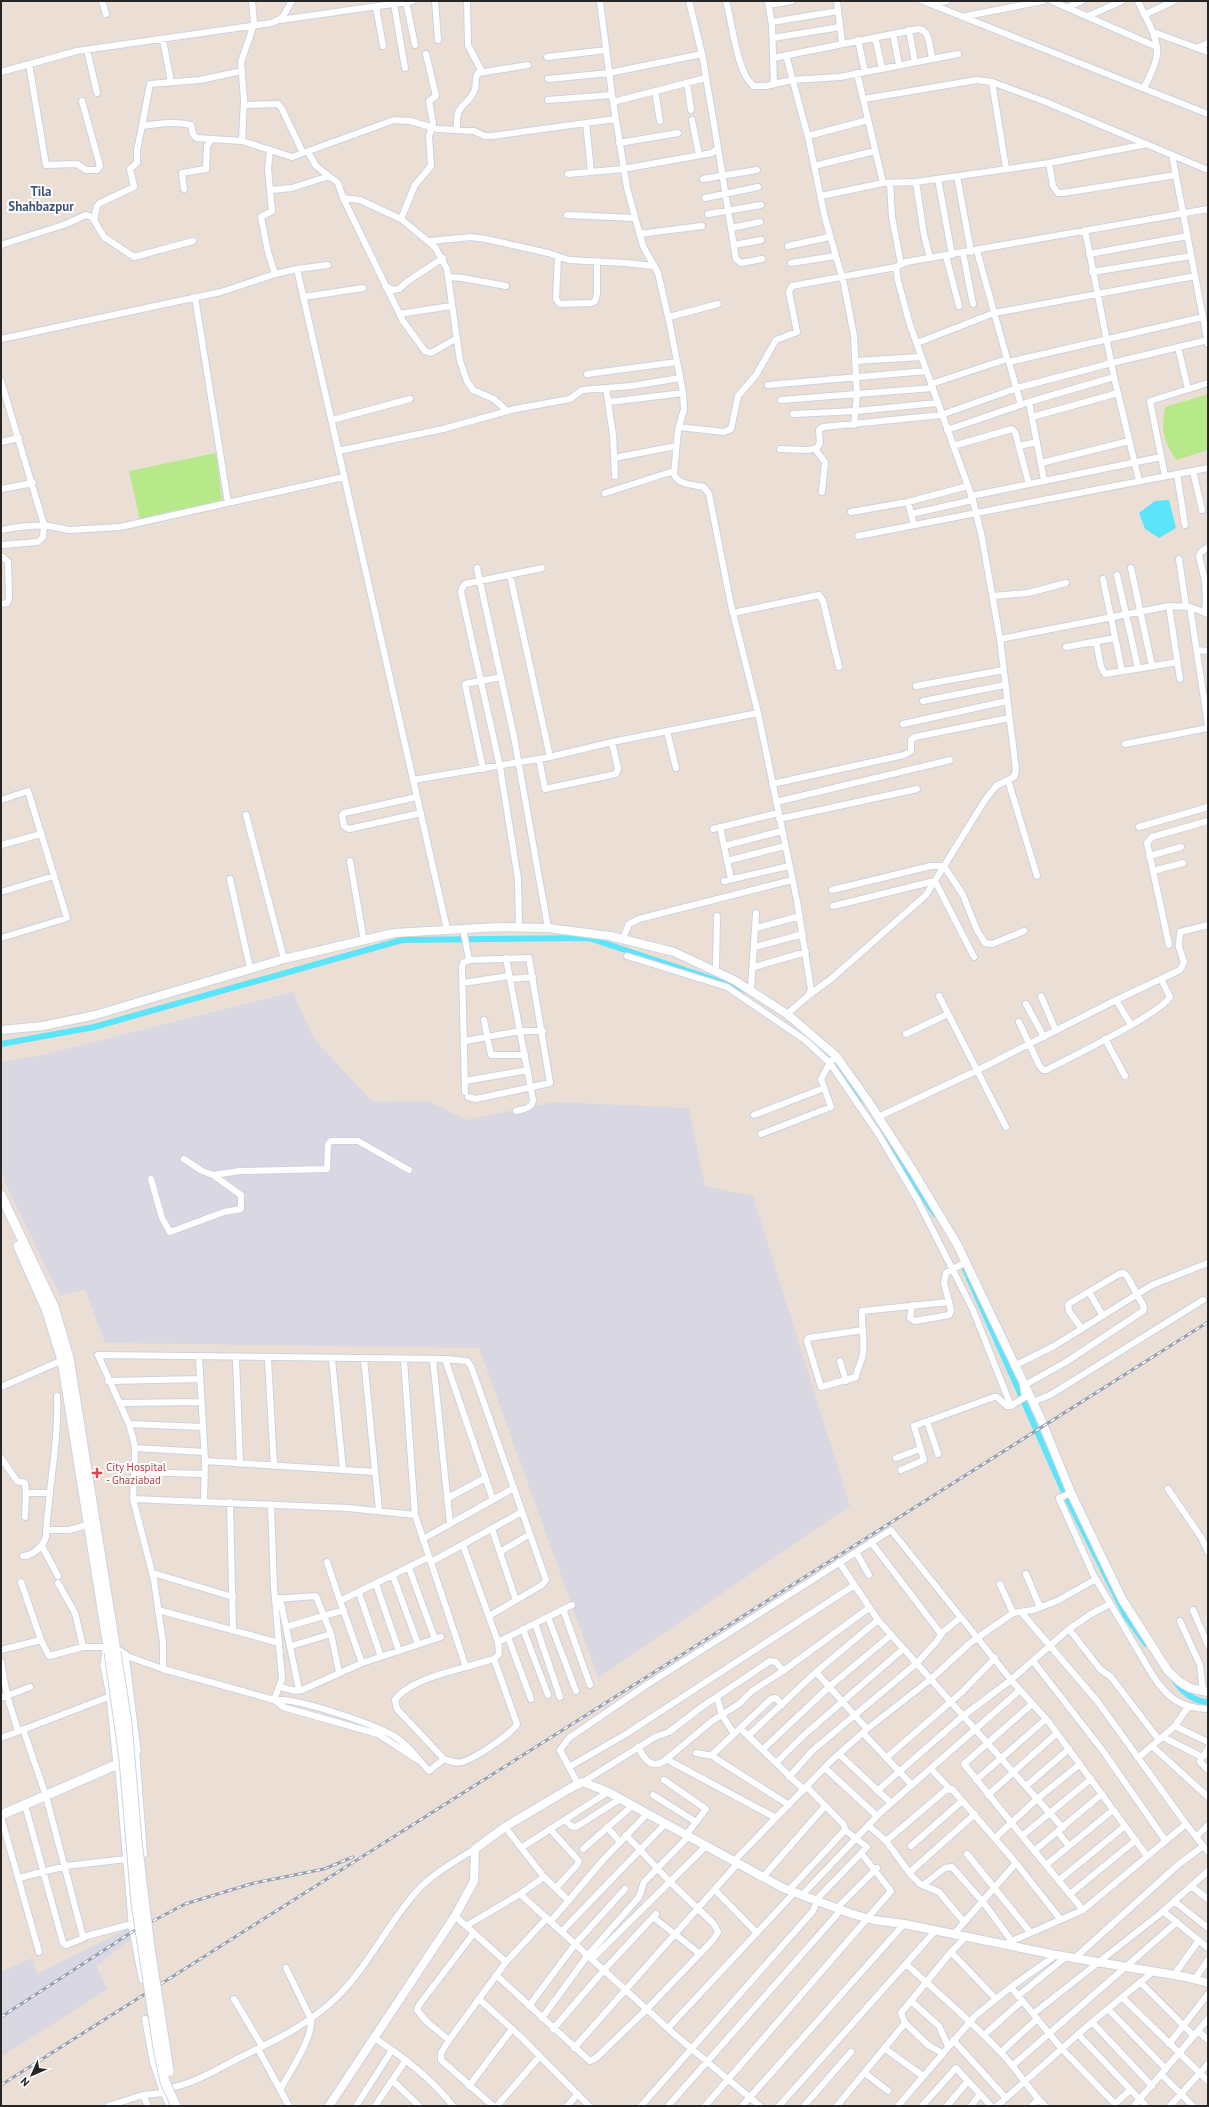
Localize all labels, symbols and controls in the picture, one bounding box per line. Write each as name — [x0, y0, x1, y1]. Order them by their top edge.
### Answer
district label: Tila Shahbazpur — [8, 183, 74, 215]
place label: City Hospital - Ghaziabad — [106, 1460, 167, 1487]
marker: City Hospital - Ghaziabad — [91, 1467, 103, 1479]
north arrow — [12, 2055, 52, 2095]
text: N — [17, 2075, 32, 2090]

